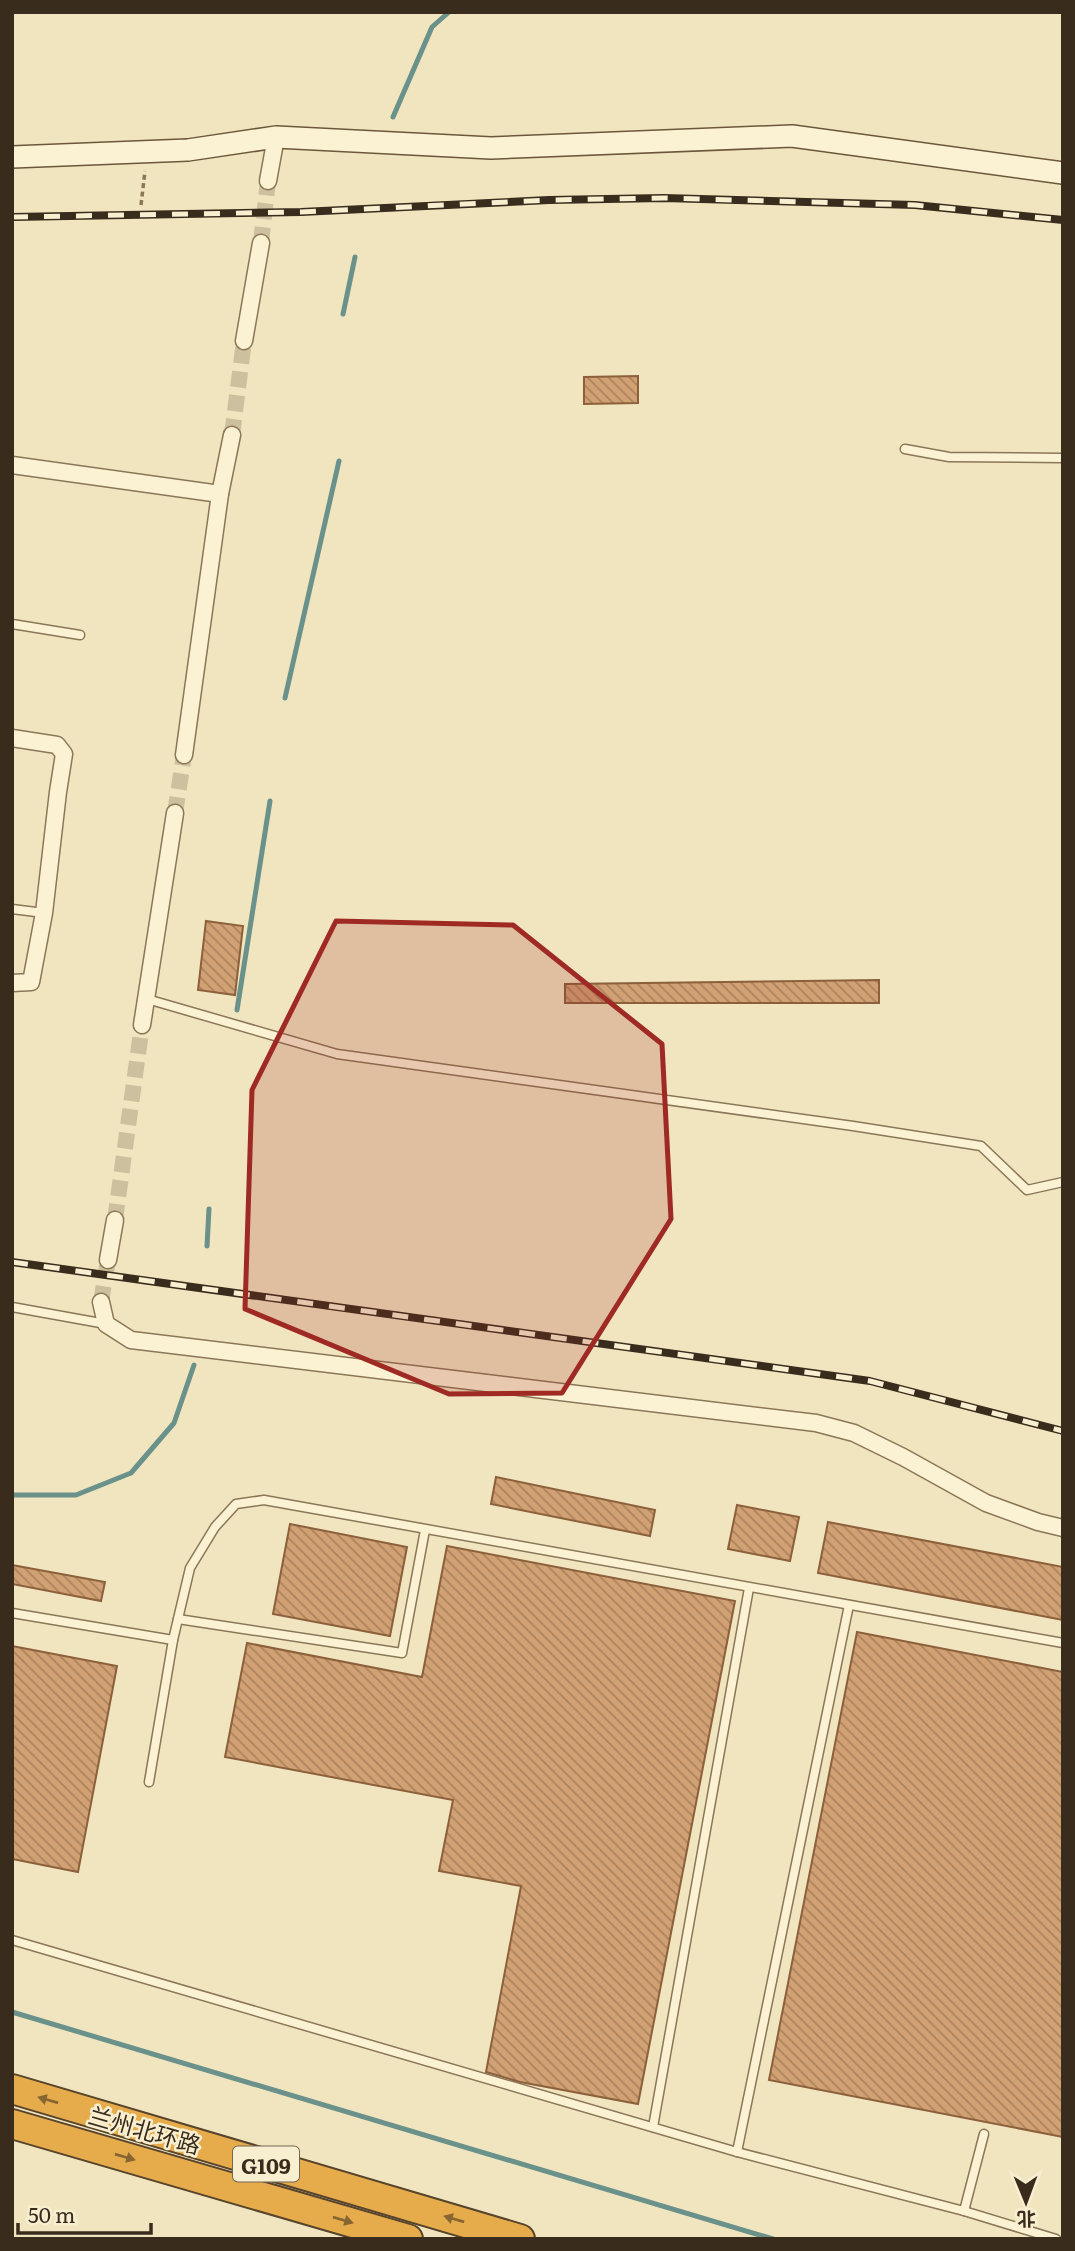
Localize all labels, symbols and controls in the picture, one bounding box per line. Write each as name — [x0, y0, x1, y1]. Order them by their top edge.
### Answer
one-way arrow — [37, 2094, 58, 2104]
street label: 兰州北环路 — [85, 2097, 205, 2161]
road number: G109 — [233, 2146, 299, 2182]
one-way arrow — [115, 2152, 136, 2162]
north arrow — [991, 2167, 1061, 2237]
scale bar — [18, 2192, 150, 2236]
text: 50 m — [28, 2198, 75, 2229]
text: 北 — [1017, 2206, 1036, 2234]
one-way arrow — [444, 2214, 465, 2224]
one-way arrow — [333, 2215, 355, 2226]

